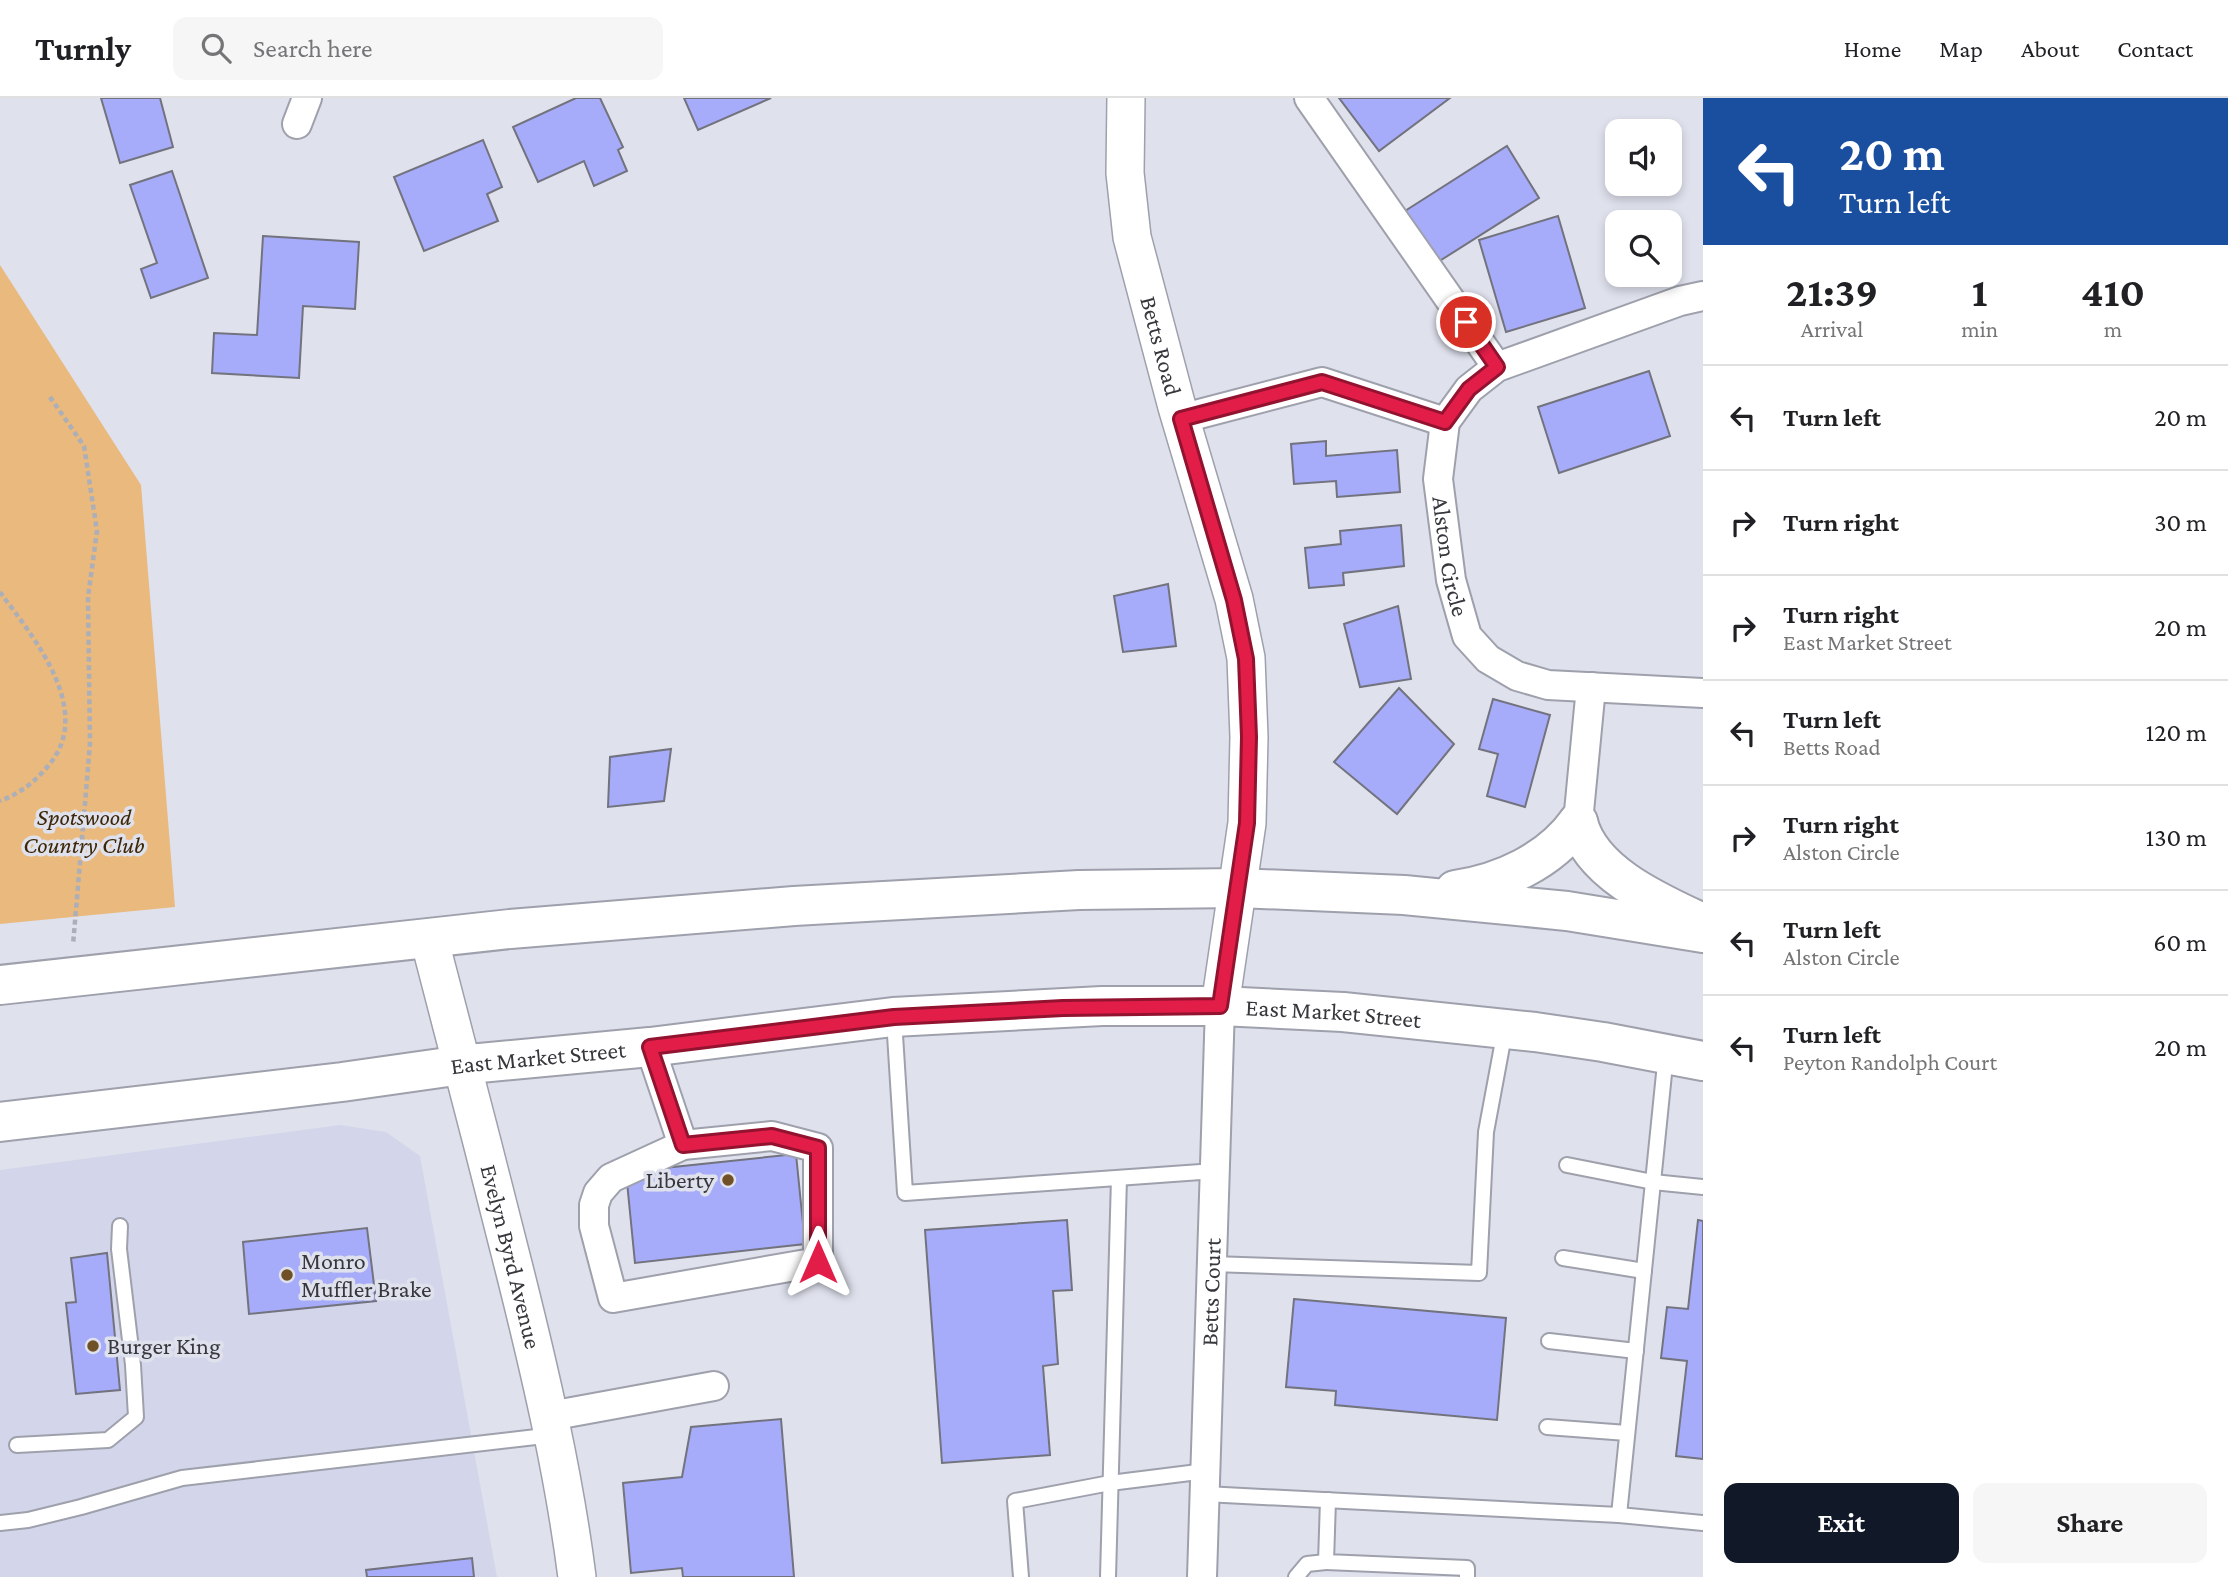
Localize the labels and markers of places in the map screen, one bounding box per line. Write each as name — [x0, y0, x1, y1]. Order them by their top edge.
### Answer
pin — [1436, 292, 1496, 352]
place label: Liberty — [645, 1166, 715, 1193]
marker: Liberty — [720, 1172, 736, 1188]
place label: Monro Muffler Brake — [301, 1247, 432, 1302]
marker: Monro Muffler Brake — [279, 1267, 295, 1283]
place label: Burger King — [107, 1332, 221, 1359]
marker: Burger King — [85, 1338, 101, 1354]

